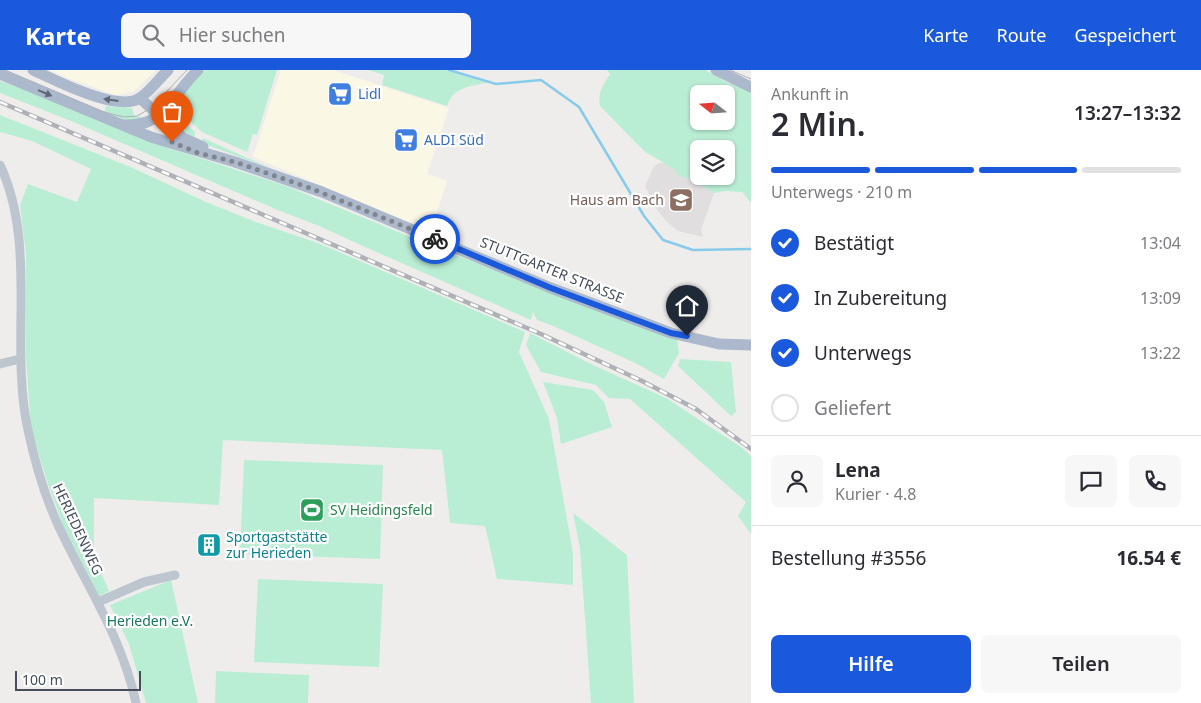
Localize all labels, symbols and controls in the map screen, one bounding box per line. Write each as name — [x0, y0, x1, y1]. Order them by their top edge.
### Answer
search box — [121, 13, 471, 58]
text: Karte — [25, 19, 91, 52]
icon: search — [139, 21, 167, 49]
text: Hier suchen — [179, 22, 285, 48]
text: Karte — [923, 23, 969, 47]
text: Route — [997, 23, 1046, 47]
text: Gespeichert — [1074, 23, 1176, 47]
supermarket icon: Lidl — [327, 81, 353, 107]
text: Ankunft in — [771, 83, 849, 105]
place label: Lidl — [358, 84, 381, 103]
north arrow — [690, 85, 735, 130]
map controls — [690, 85, 735, 185]
one-way arrow — [38, 89, 52, 97]
pin — [151, 91, 193, 142]
one-way arrow — [102, 95, 118, 103]
icon: bag — [158, 98, 186, 126]
text: 13:27–13:32 — [1074, 100, 1181, 126]
text: 2 Min. — [771, 102, 866, 145]
supermarket icon: ALDI Süd — [393, 127, 419, 153]
place label: ALDI Süd — [424, 130, 484, 149]
button: layers — [690, 140, 735, 185]
text: Unterwegs · 210 m — [771, 181, 912, 203]
school or university icon: Haus am Bach — [668, 187, 694, 213]
place label: Haus am Bach — [570, 190, 664, 209]
courier — [410, 214, 460, 264]
icon: bike — [421, 225, 449, 253]
icon: check — [771, 229, 799, 257]
text: Bestätigt — [814, 230, 894, 256]
street label: STUTTGARTER STRASSE — [478, 232, 627, 307]
text: 13:04 — [1140, 232, 1181, 254]
icon: check — [771, 284, 799, 312]
pin — [666, 285, 708, 336]
text: In Zubereitung — [814, 285, 947, 311]
text: 13:09 — [1140, 287, 1181, 309]
icon: home — [673, 292, 701, 320]
icon: check — [771, 339, 799, 367]
text: Unterwegs — [814, 340, 912, 366]
text: 13:22 — [1140, 342, 1181, 364]
text: Geliefert — [814, 395, 891, 421]
button: person — [771, 455, 823, 507]
button: chat — [1065, 455, 1117, 507]
button: phone — [1129, 455, 1181, 507]
text: Lena — [835, 457, 881, 483]
street label: HERIEDENWEG — [49, 480, 108, 578]
text: Kurier · 4.8 — [835, 483, 916, 505]
sports icon: SV Heidingsfeld — [299, 497, 325, 523]
place label: SV Heidingsfeld — [330, 500, 433, 519]
place label: Sportgaststätte zur Herieden — [226, 527, 328, 562]
building icon: Sportgaststätte zur Herieden — [196, 532, 222, 558]
text: Bestellung #3556 — [771, 545, 926, 571]
text: 16.54 € — [1116, 545, 1181, 571]
park label: Herieden e.V. — [107, 611, 193, 630]
button: Hilfe — [771, 635, 971, 693]
button: Teilen — [981, 635, 1181, 693]
scale bar — [15, 668, 141, 691]
text: 100 m — [22, 670, 63, 689]

